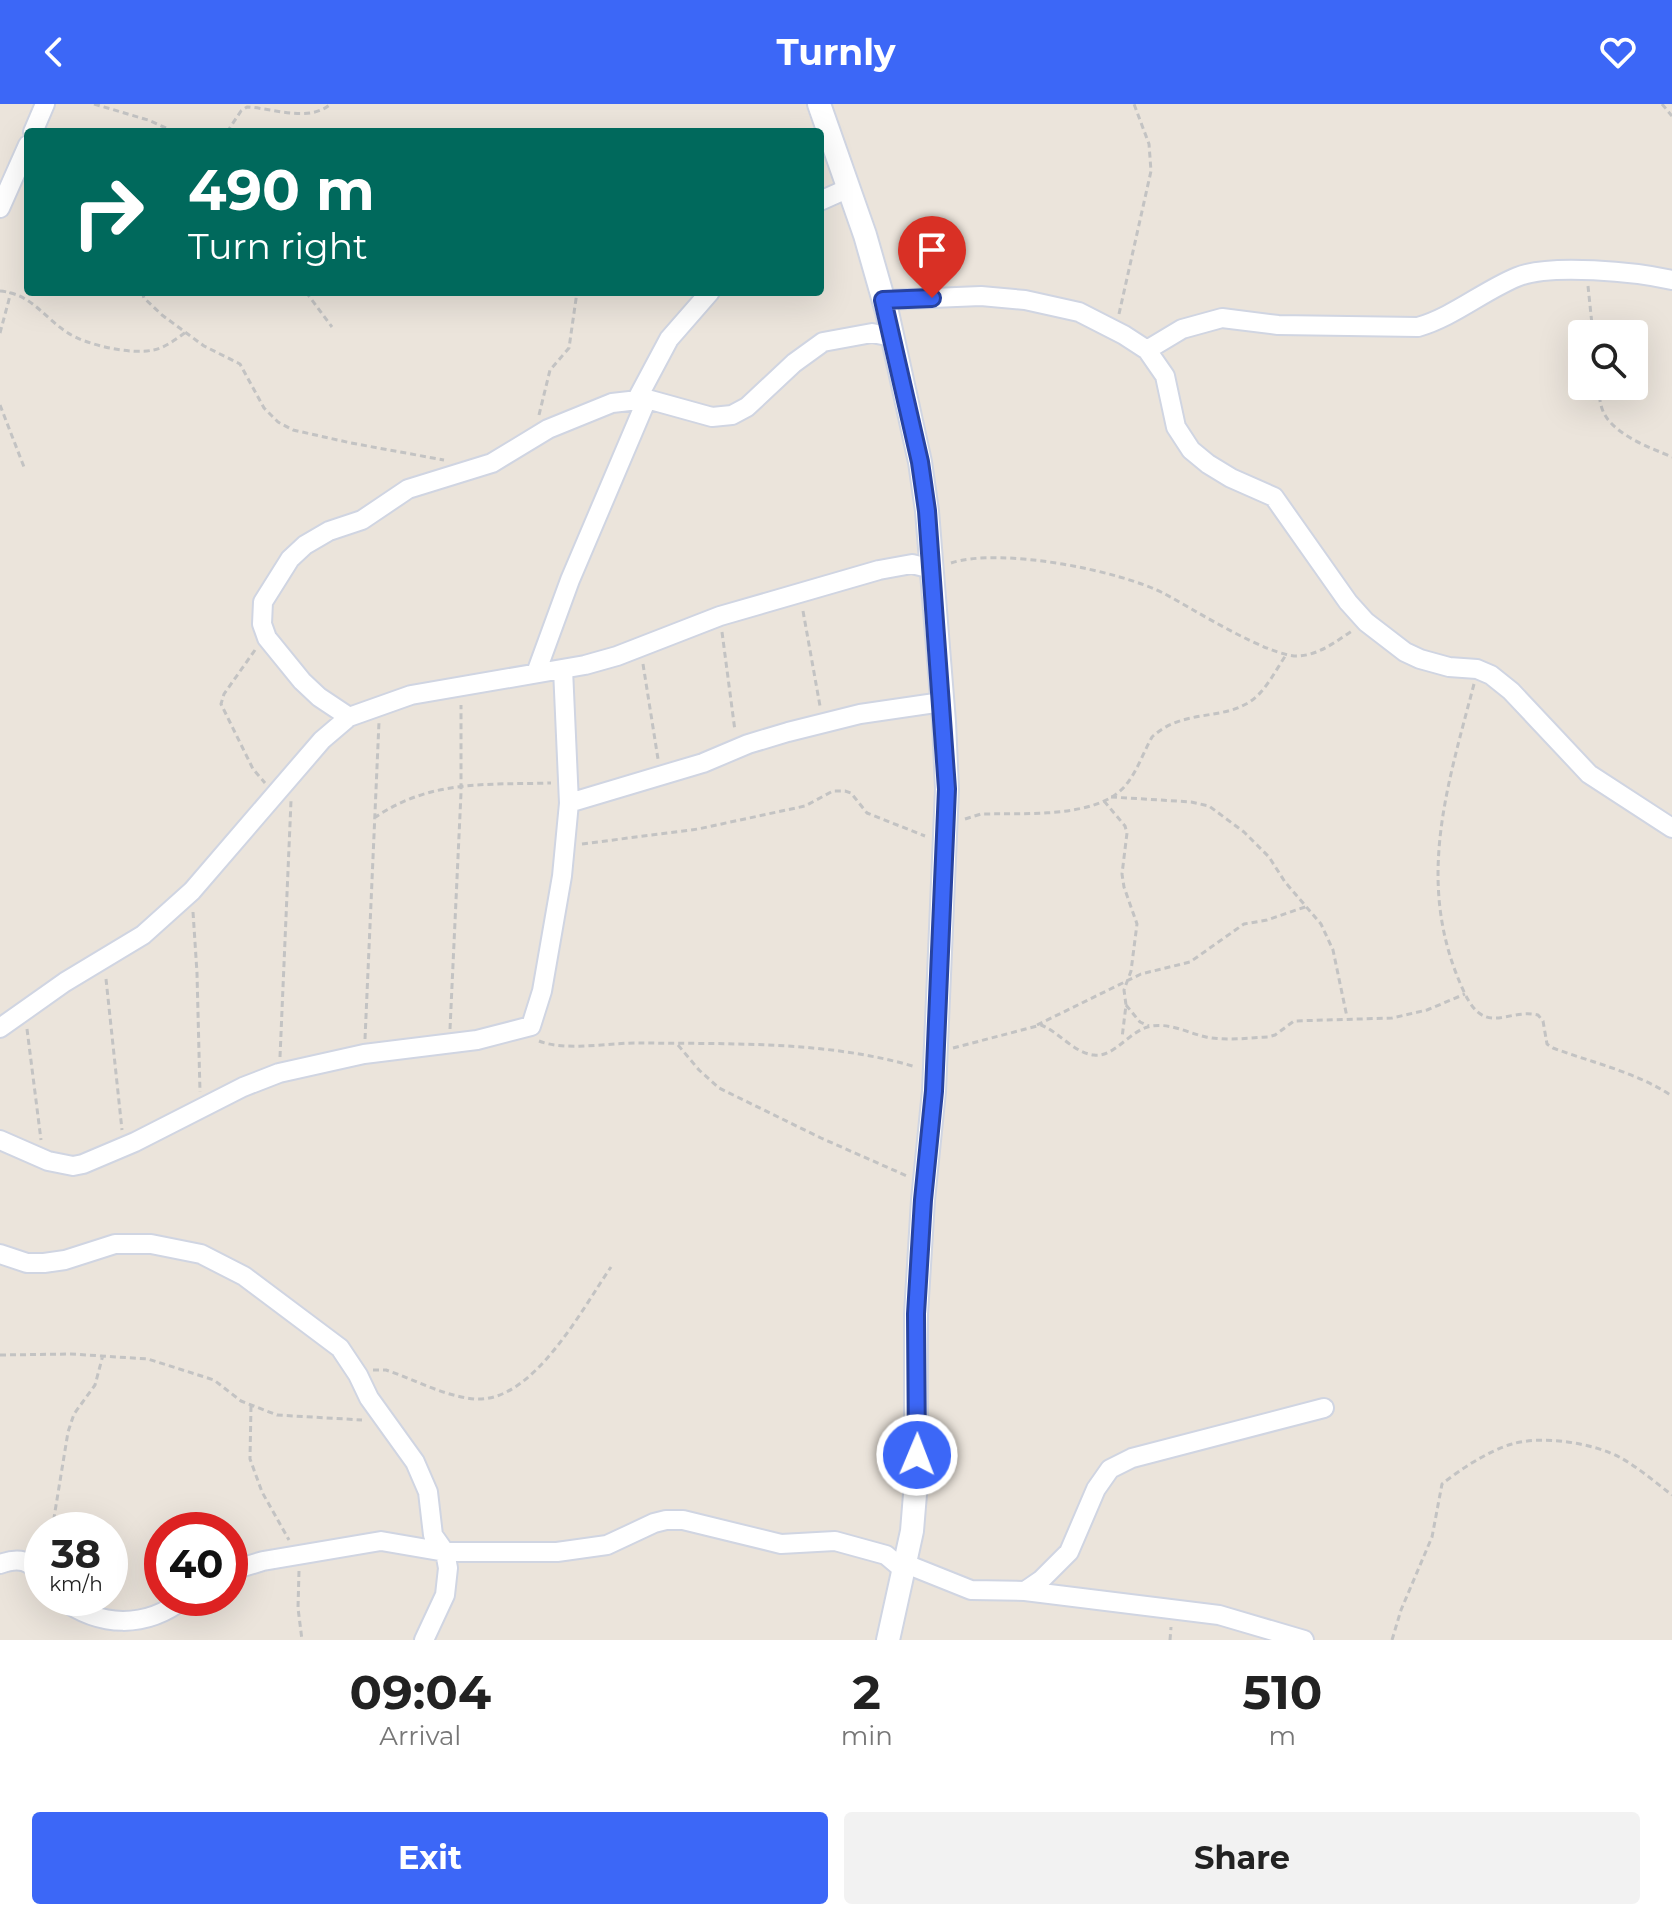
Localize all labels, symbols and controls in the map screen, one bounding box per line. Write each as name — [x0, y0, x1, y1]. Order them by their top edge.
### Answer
icon: back — [32, 30, 76, 74]
text: Turnly — [776, 30, 896, 74]
icon: heart — [1596, 30, 1640, 74]
text: 490 m — [188, 156, 375, 224]
icon: right — [56, 160, 160, 264]
pin — [898, 216, 966, 298]
text: Turn right — [188, 224, 368, 268]
icon: arrive — [910, 228, 954, 272]
map controls — [1568, 320, 1648, 400]
button: search — [1568, 320, 1648, 400]
position arrow — [875, 1413, 959, 1497]
speed limit sign: 40 — [144, 1512, 248, 1616]
text: 38 — [51, 1529, 101, 1578]
text: km/h — [49, 1572, 103, 1596]
text: 09:04 — [350, 1663, 491, 1721]
text: 2 — [853, 1663, 881, 1721]
text: 510 — [1242, 1663, 1322, 1721]
text: Arrival — [379, 1720, 461, 1752]
text: min — [841, 1720, 893, 1752]
text: m — [1269, 1720, 1296, 1752]
button: Exit — [32, 1812, 828, 1904]
button: Share — [844, 1812, 1640, 1904]

